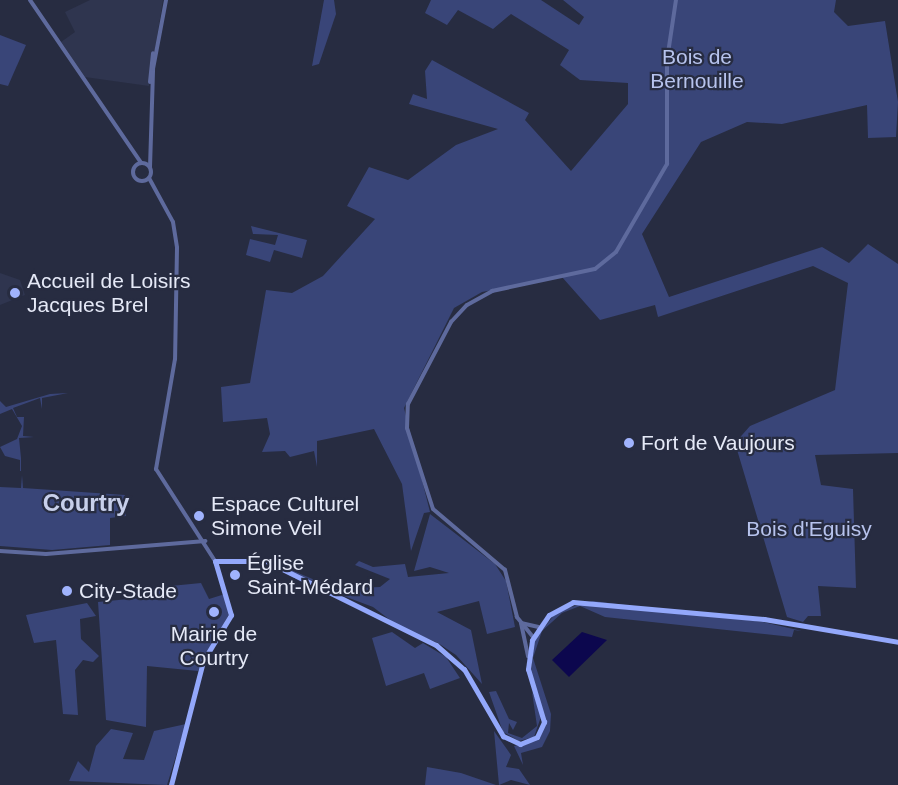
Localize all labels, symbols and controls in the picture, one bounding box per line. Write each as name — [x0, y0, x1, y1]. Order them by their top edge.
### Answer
park label: Bois de Bernouille — [650, 44, 744, 94]
place label: Accueil de Loisirs Jacques Brel — [27, 268, 190, 318]
marker: Accueil de Loisirs Jacques Brel — [8, 286, 22, 300]
place label: Fort de Vaujours — [641, 430, 795, 456]
marker: Fort de Vaujours — [622, 436, 636, 450]
district label: Courtry — [43, 489, 129, 517]
place label: Espace Culturel Simone Veil — [211, 491, 359, 541]
marker: Espace Culturel Simone Veil — [192, 509, 206, 523]
park label: Bois d'Eguisy — [746, 516, 872, 542]
place label: Église Saint-Médard — [247, 550, 373, 600]
marker: Église Saint-Médard — [228, 568, 242, 582]
place label: City-Stade — [79, 578, 177, 604]
marker: City-Stade — [60, 584, 74, 598]
marker: Mairie de Courtry — [207, 605, 221, 619]
place label: Mairie de Courtry — [171, 621, 257, 671]

